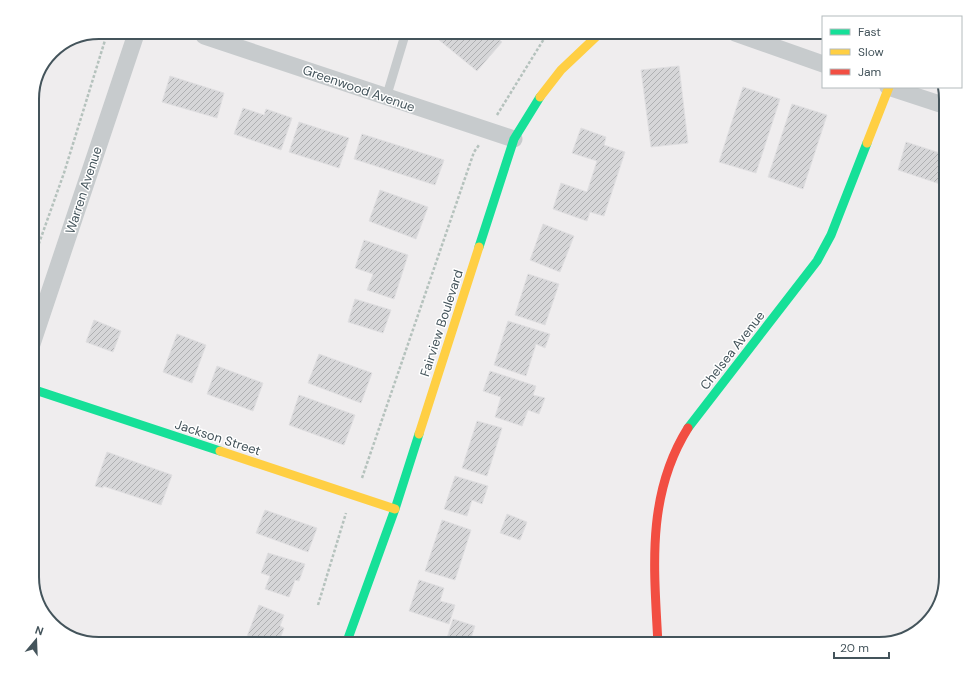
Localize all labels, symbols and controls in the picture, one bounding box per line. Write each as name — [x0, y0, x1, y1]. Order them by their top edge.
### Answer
legend — [822, 16, 962, 88]
text: Fast — [858, 24, 881, 40]
text: Slow — [858, 44, 884, 60]
street label: Greenwood Avenue — [301, 61, 417, 116]
text: Jam — [858, 64, 881, 80]
street label: Warren Avenue — [61, 144, 106, 236]
street label: Fairview Boulevard — [416, 268, 467, 379]
street label: Chelsea Avenue — [696, 307, 769, 393]
street label: Jackson Street — [173, 416, 263, 459]
north arrow — [16, 620, 56, 660]
text: N — [33, 623, 45, 638]
scale bar — [834, 634, 889, 660]
text: 20 m — [840, 640, 869, 656]

